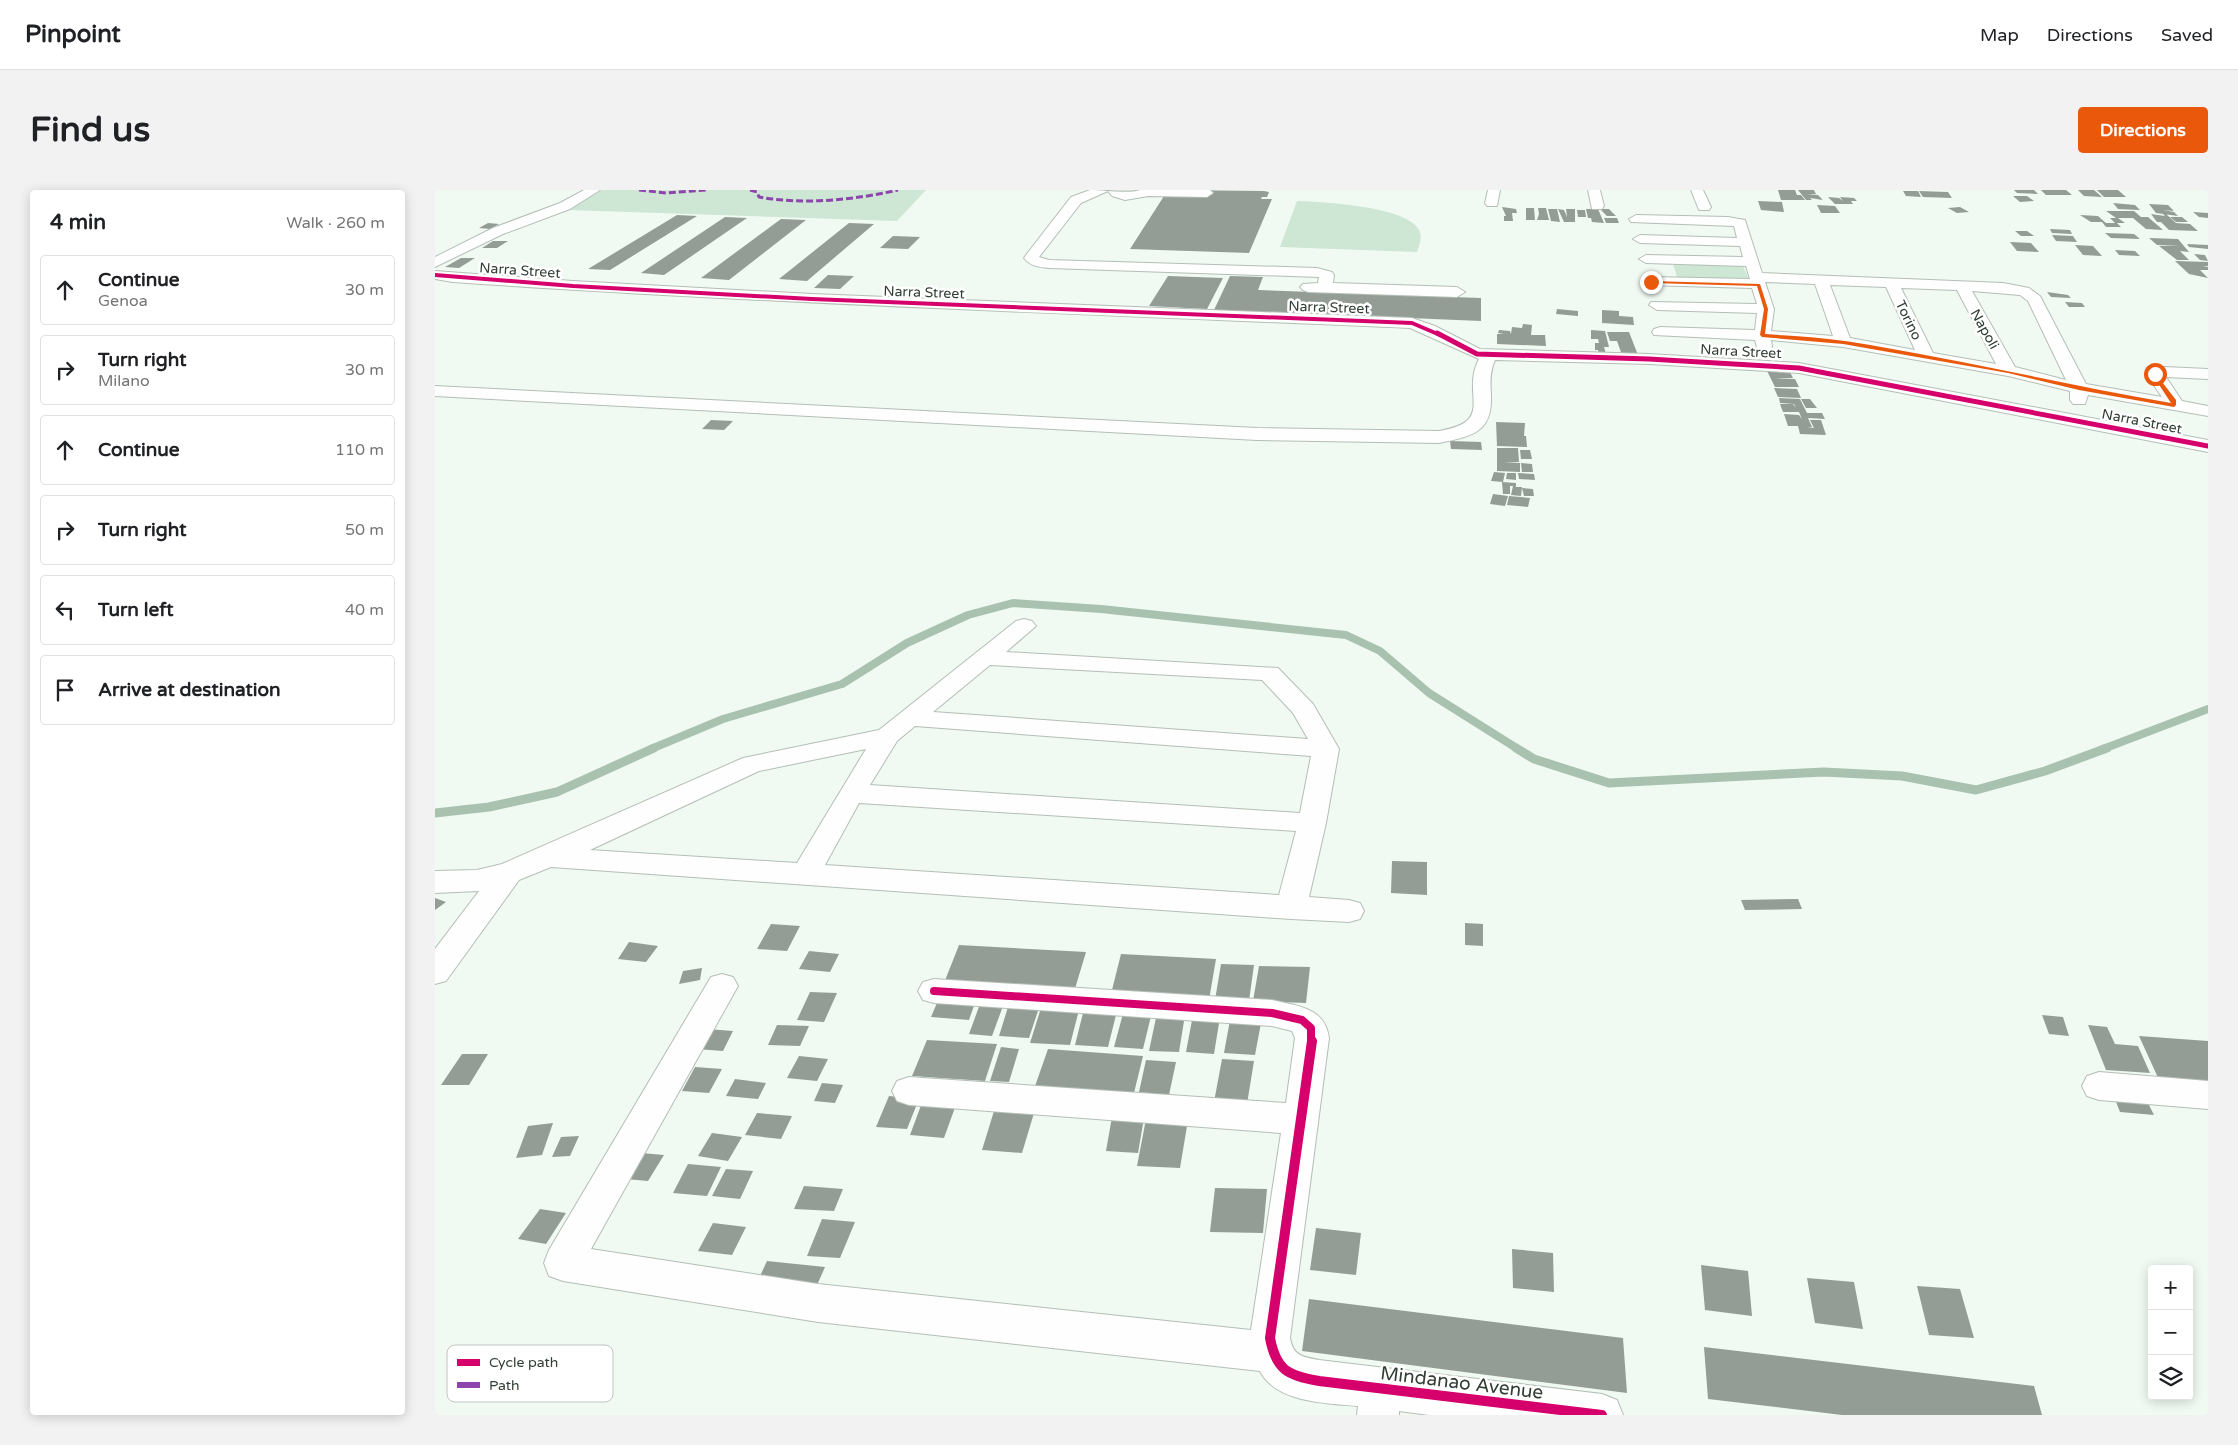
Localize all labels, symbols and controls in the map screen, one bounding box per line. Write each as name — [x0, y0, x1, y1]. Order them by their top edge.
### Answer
text: Pinpoint — [25, 20, 121, 49]
text: Map — [1980, 24, 2019, 46]
text: Directions — [2047, 24, 2133, 46]
text: Saved — [2161, 24, 2213, 46]
button: Directions — [2078, 107, 2208, 153]
text: Find us — [30, 109, 150, 151]
text: 4 min — [50, 210, 106, 235]
text: Walk · 260 m — [286, 213, 385, 233]
street label: Narra Street — [479, 259, 562, 282]
text: Continue — [98, 269, 180, 291]
route end — [1640, 271, 1663, 294]
icon: ahead — [51, 276, 79, 304]
text: 30 m — [345, 280, 384, 300]
street label: Narra Street — [883, 283, 966, 302]
text: Genoa — [98, 291, 148, 311]
street label: Narra Street — [1288, 298, 1371, 317]
street label: Torino — [1892, 298, 1925, 343]
street label: Napoli — [1967, 306, 2003, 352]
street label: Narra Street — [1700, 341, 1783, 362]
text: Turn right — [98, 349, 186, 371]
icon: right — [51, 356, 79, 384]
text: 30 m — [345, 360, 384, 380]
route start — [2144, 363, 2167, 386]
text: Milano — [98, 371, 150, 391]
street label: Narra Street — [2100, 405, 2184, 438]
icon: ahead — [51, 436, 79, 464]
text: Continue — [98, 439, 180, 461]
text: 110 m — [335, 440, 384, 460]
icon: right — [51, 516, 79, 544]
text: Turn right — [98, 519, 186, 541]
text: 50 m — [345, 520, 384, 540]
icon: left — [51, 596, 79, 624]
text: Turn left — [98, 599, 174, 621]
text: 40 m — [345, 600, 384, 620]
icon: arrive — [51, 676, 79, 704]
text: Arrive at destination — [98, 679, 281, 701]
map controls — [2148, 1265, 2193, 1400]
button: + — [2148, 1265, 2193, 1310]
button: − — [2148, 1310, 2193, 1355]
legend — [447, 1345, 613, 1402]
text: Cycle path — [489, 1354, 558, 1371]
button: layers — [2148, 1355, 2193, 1400]
street label: Mindanao Avenue — [1379, 1362, 1545, 1404]
text: Path — [489, 1377, 520, 1394]

